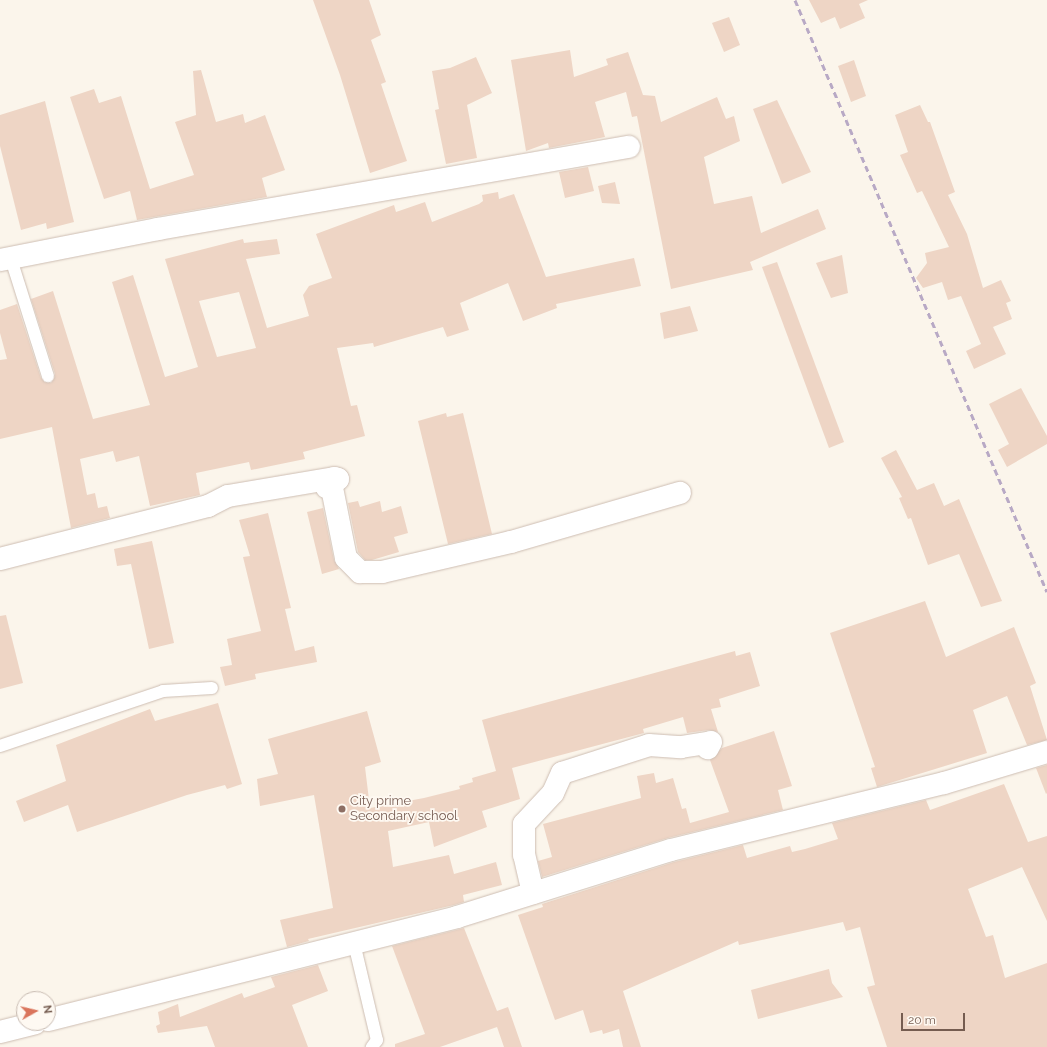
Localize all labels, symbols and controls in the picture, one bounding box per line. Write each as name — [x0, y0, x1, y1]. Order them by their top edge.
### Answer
place label: City prime Secondary school — [350, 794, 458, 825]
marker: City prime Secondary school — [337, 804, 347, 814]
north arrow — [16, 991, 56, 1031]
text: N — [40, 1004, 54, 1014]
scale bar — [903, 1005, 967, 1031]
text: 20 m — [908, 1013, 936, 1027]

